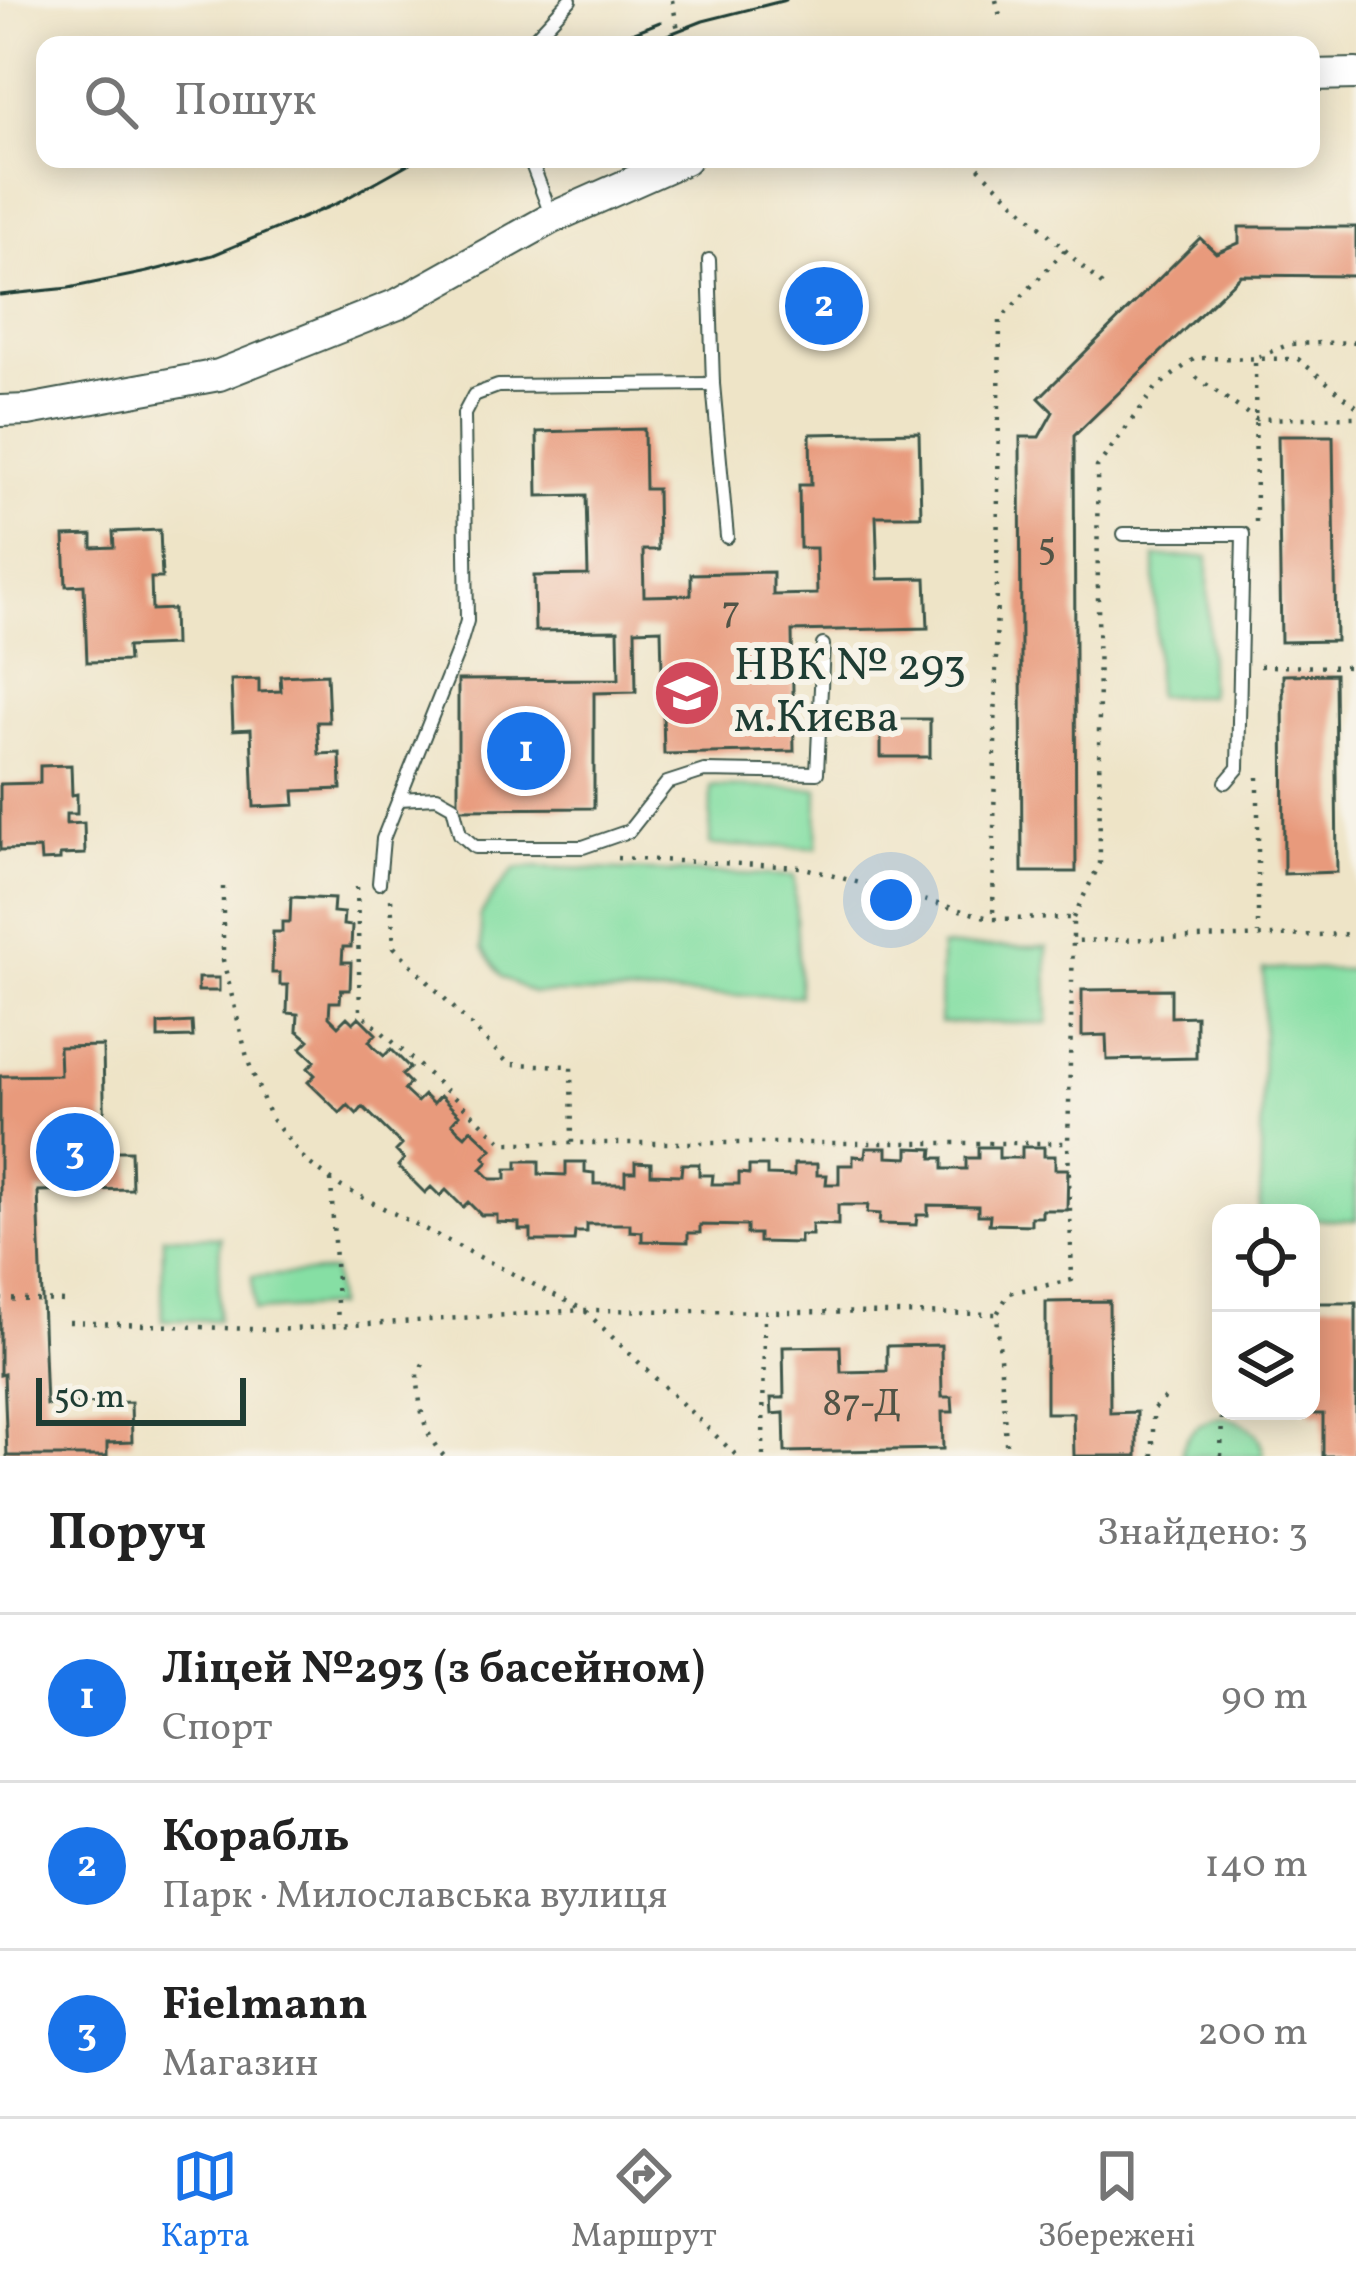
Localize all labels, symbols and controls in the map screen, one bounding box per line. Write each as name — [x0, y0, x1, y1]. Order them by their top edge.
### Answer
search box — [36, 36, 1320, 168]
icon: search — [78, 69, 144, 135]
text: Пошук — [174, 71, 317, 134]
pin: 2 — [785, 261, 863, 351]
house number: 5 — [1038, 521, 1056, 575]
house number: 7 — [722, 585, 740, 639]
place label: НВК № 293 м.Києва — [734, 636, 966, 751]
school or university icon: НВК № 293 м.Києва — [652, 658, 722, 728]
pin: 1 — [487, 706, 565, 796]
your location — [861, 870, 921, 930]
pin: 3 — [36, 1107, 114, 1197]
map controls — [1212, 1204, 1320, 1420]
button: locate — [1212, 1204, 1320, 1312]
button: layers — [1212, 1312, 1320, 1420]
scale bar — [36, 1372, 246, 1425]
text: 50 m — [54, 1376, 125, 1422]
house number: 87-Д — [822, 1378, 902, 1432]
text: Поруч — [48, 1499, 206, 1570]
text: Знайдено: 3 — [1097, 1507, 1308, 1561]
text: Ліцей №293 (з басейном) — [162, 1639, 705, 1702]
text: 1 — [79, 1671, 95, 1725]
text: 90 m — [1221, 1671, 1308, 1725]
text: Спорт — [162, 1702, 273, 1756]
text: Корабль — [162, 1807, 349, 1870]
text: 2 — [77, 1839, 97, 1893]
text: 140 m — [1205, 1839, 1308, 1893]
text: Парк · Милославська вулиця — [162, 1870, 668, 1924]
text: Fielmann — [162, 1975, 368, 2038]
text: 3 — [77, 2007, 97, 2061]
text: 200 m — [1197, 2007, 1308, 2061]
text: Магазин — [162, 2038, 319, 2092]
tab: Карта — [160, 2143, 250, 2261]
tab: Маршрут — [571, 2143, 717, 2261]
tab: Збережені — [1038, 2143, 1196, 2261]

